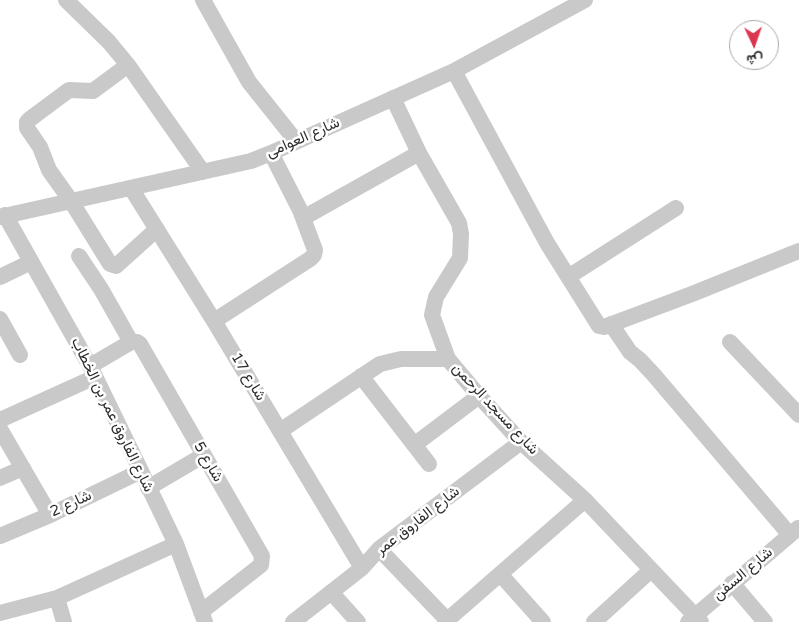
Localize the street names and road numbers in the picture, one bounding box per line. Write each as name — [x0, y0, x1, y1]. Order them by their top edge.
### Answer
street label: شارع العوامى — [263, 114, 343, 162]
street label: شارع الفاروق عمر بن الخطاب — [67, 335, 157, 495]
street label: شارع 17 — [227, 350, 269, 404]
street label: شارع مسجد الرحمن — [448, 359, 542, 459]
street label: شارع 5 — [189, 439, 227, 485]
street label: شارع الفاروق عمر — [373, 483, 463, 559]
street label: شارع 2 — [47, 487, 95, 521]
street label: شارع السفن — [709, 544, 777, 604]

